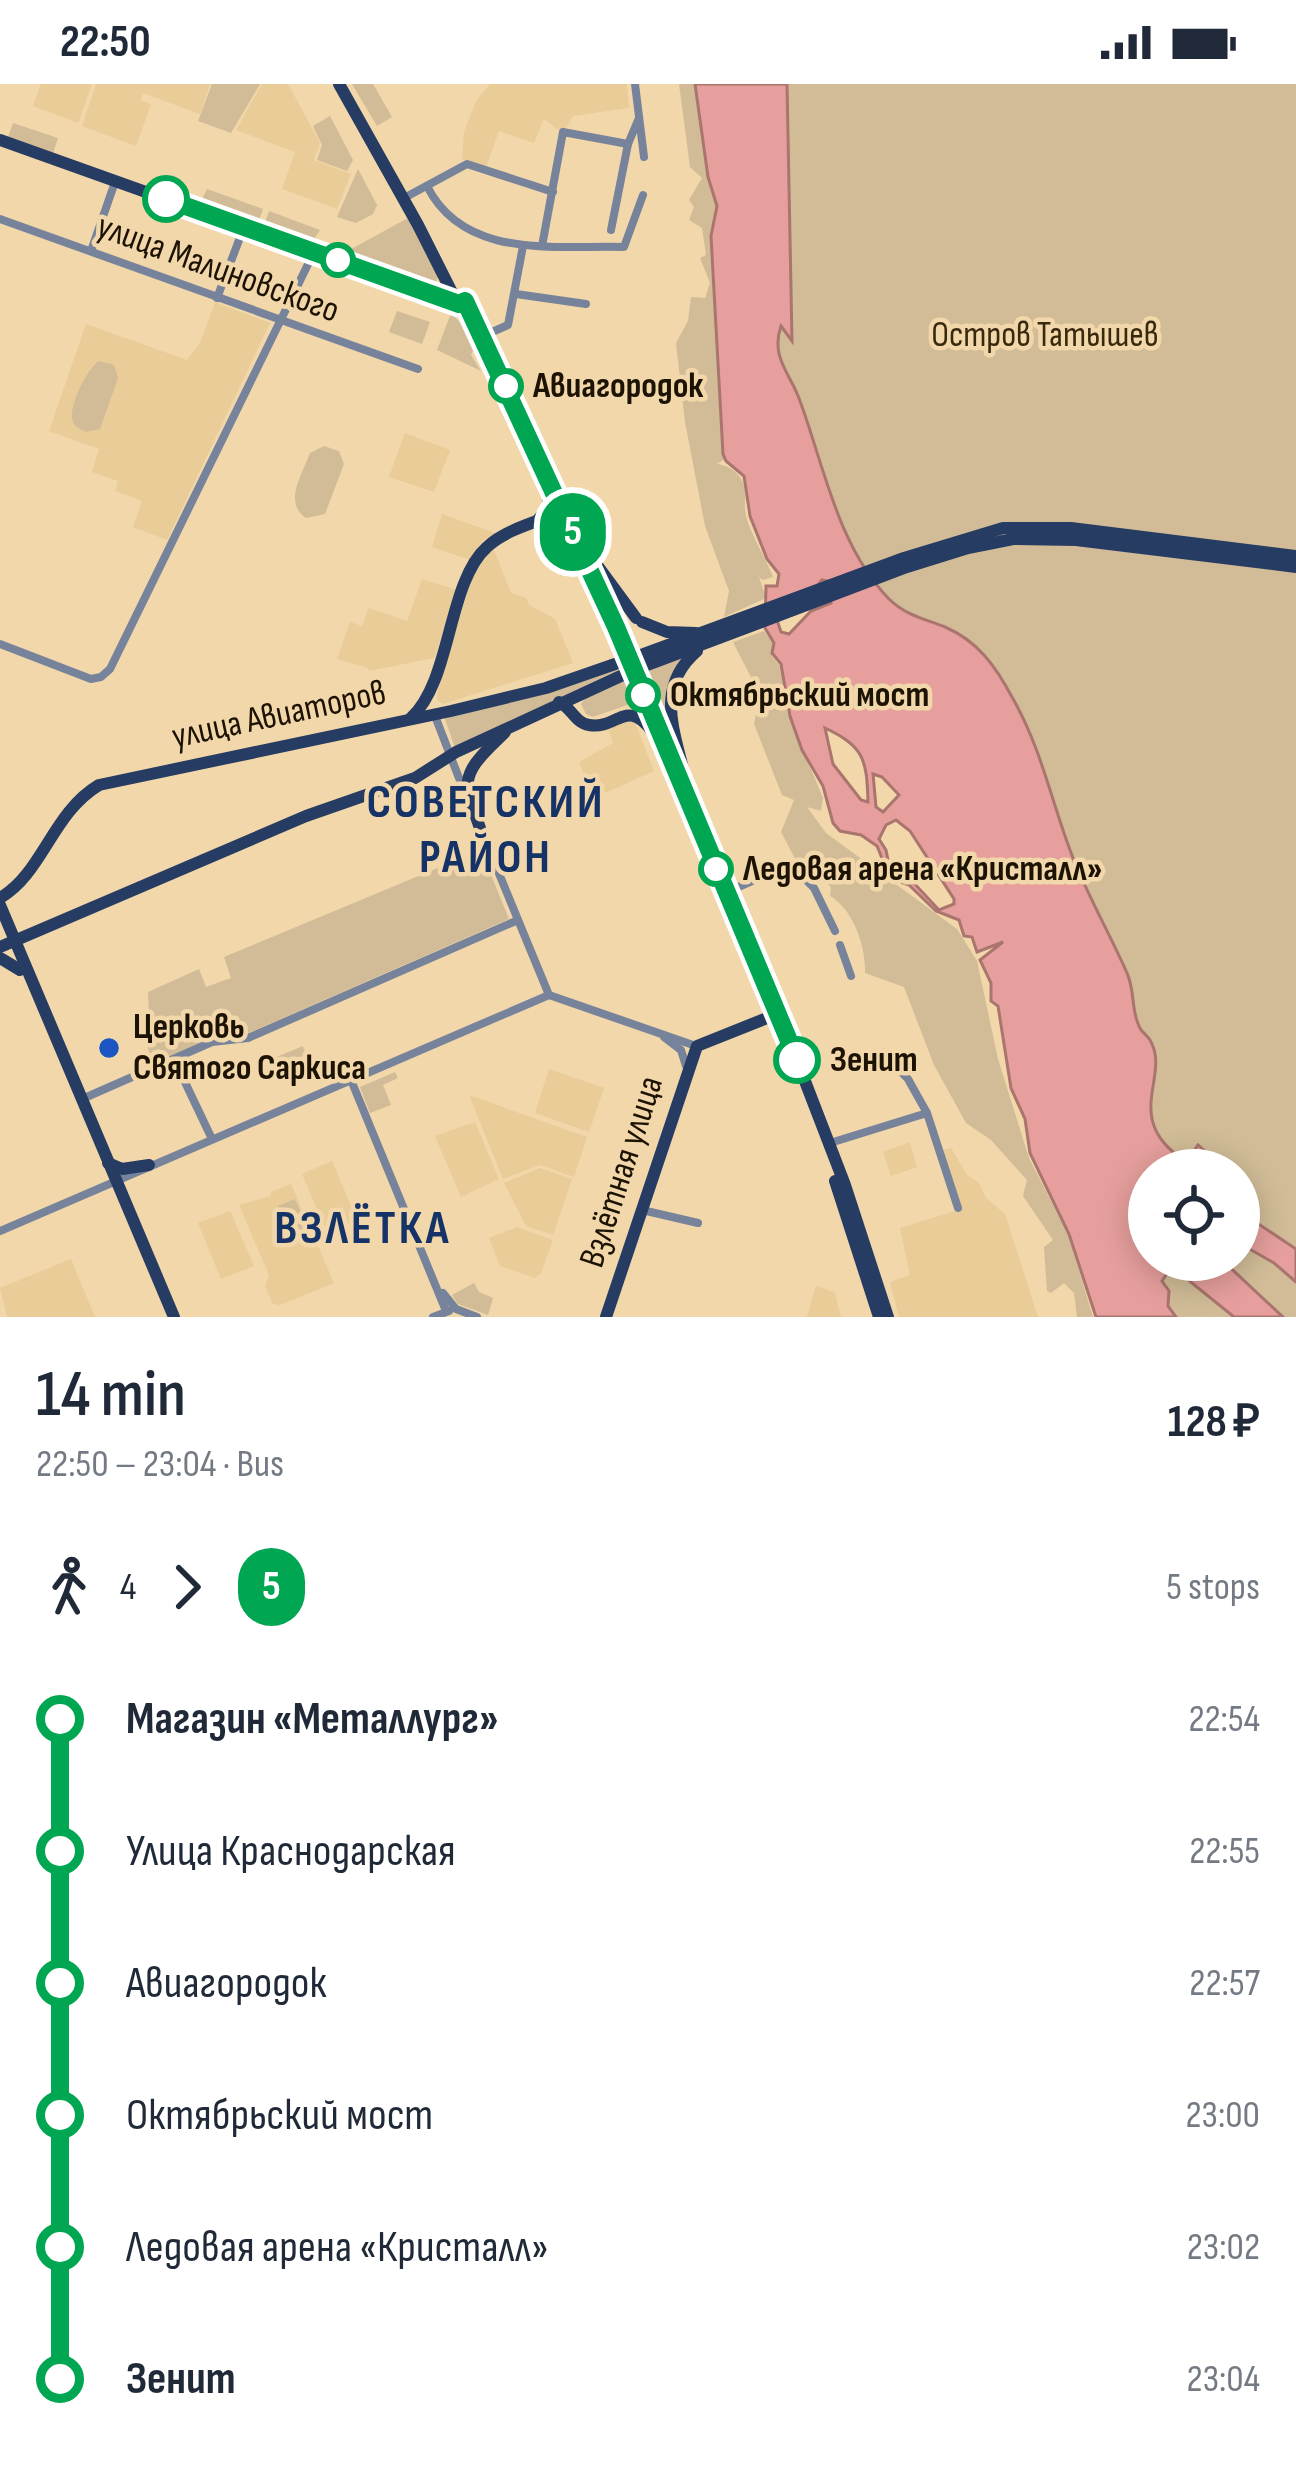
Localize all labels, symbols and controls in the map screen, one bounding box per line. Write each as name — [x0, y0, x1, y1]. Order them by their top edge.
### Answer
text: 22:50 — [60, 15, 151, 70]
unlabelled marker — [144, 177, 188, 221]
street label: улица Малиновского — [91, 205, 345, 333]
unlabelled marker — [322, 244, 354, 276]
park label: Остров Татышев — [931, 314, 1159, 357]
place label: Авиагородок — [532, 365, 704, 408]
marker: Авиагородок — [490, 370, 522, 402]
line badge: 5 — [534, 493, 612, 571]
text: 5 — [564, 506, 582, 557]
street label: улица Авиаторов — [168, 671, 390, 759]
place label: Октябрьский мост — [670, 674, 929, 717]
marker: Октябрьский мост — [627, 679, 659, 711]
district label: СОВЕТСКИЙ РАЙОН — [366, 774, 606, 886]
place label: Ледовая арена «Кристалл» — [742, 848, 1102, 891]
marker: Ледовая арена «Кристалл» — [700, 853, 732, 885]
place label: Церковь Святого Саркиса — [133, 1006, 366, 1090]
marker: Церковь Святого Саркиса — [96, 1035, 122, 1061]
marker: Зенит — [775, 1038, 819, 1082]
place label: Зенит — [830, 1039, 918, 1082]
street label: Взлётная улица — [571, 1071, 673, 1273]
map controls — [1128, 1149, 1260, 1281]
button: locate — [1128, 1149, 1260, 1281]
district label: ВЗЛЁТКА — [274, 1200, 452, 1257]
text: 14 min — [36, 1356, 186, 1435]
text: 128 ₽ — [1168, 1395, 1260, 1450]
text: 22:50 – 23:04 · Bus — [36, 1441, 284, 1488]
icon: walk — [36, 1554, 102, 1620]
icon: forward — [154, 1554, 220, 1620]
text: 5 — [262, 1561, 281, 1612]
text: 4 — [120, 1564, 136, 1611]
text: 5 stops — [1166, 1564, 1260, 1611]
text: Магазин «Металлург» — [126, 1692, 499, 1747]
text: 22:54 — [1188, 1696, 1260, 1743]
text: Улица Краснодарская — [126, 1824, 456, 1879]
text: 22:55 — [1189, 1828, 1260, 1875]
text: Авиагородок — [126, 1956, 327, 2011]
text: 22:57 — [1189, 1960, 1260, 2007]
text: Октябрьский мост — [126, 2088, 433, 2143]
text: 23:00 — [1185, 2092, 1260, 2139]
text: Ледовая арена «Кристалл» — [126, 2220, 549, 2275]
text: 23:02 — [1187, 2224, 1260, 2271]
text: Зенит — [126, 2352, 236, 2407]
text: 23:04 — [1186, 2356, 1260, 2403]

